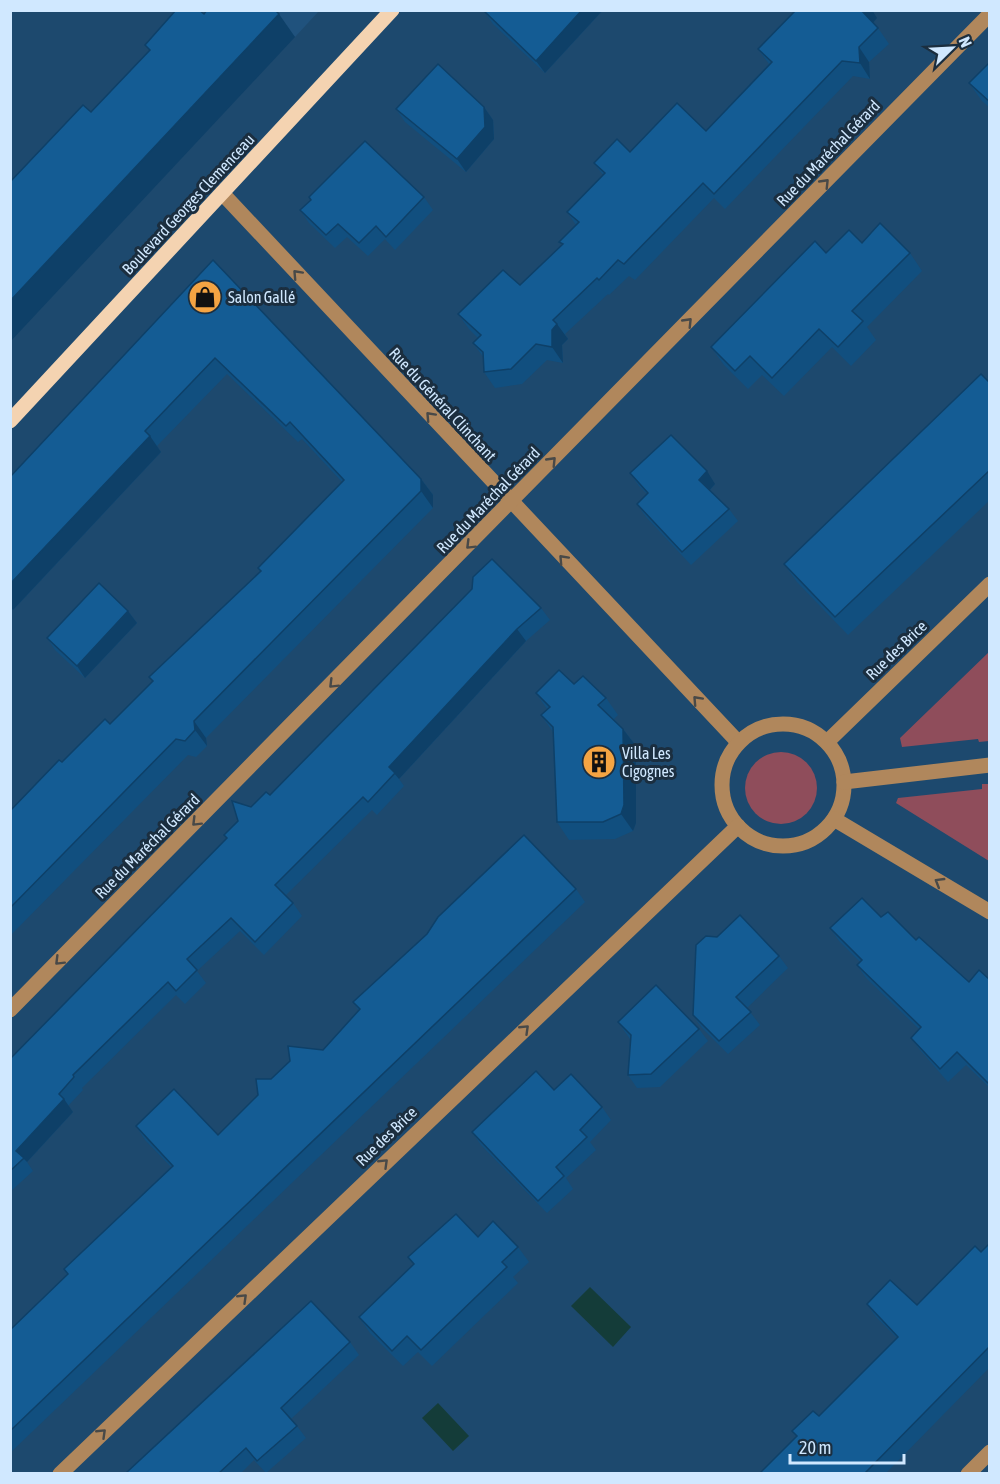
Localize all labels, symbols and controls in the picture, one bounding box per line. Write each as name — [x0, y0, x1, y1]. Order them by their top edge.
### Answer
north arrow — [922, 18, 982, 78]
text: N — [956, 34, 976, 50]
street label: Rue du Maréchal Gérard — [773, 96, 883, 210]
street label: Boulevard Georges Clemenceau — [118, 130, 258, 278]
one-way arrow — [817, 179, 828, 190]
one-way arrow — [293, 270, 304, 280]
shop icon: Salon Gallé — [187, 279, 223, 315]
place label: Salon Gallé — [228, 288, 295, 306]
one-way arrow — [681, 318, 692, 329]
street label: Rue du Général Clinchant — [386, 344, 500, 465]
one-way arrow — [426, 413, 437, 423]
street label: Rue du Maréchal Gérard — [433, 443, 543, 557]
one-way arrow — [544, 458, 555, 469]
one-way arrow — [466, 538, 477, 548]
one-way arrow — [560, 555, 571, 566]
street label: Rue des Brice — [862, 617, 930, 683]
one-way arrow — [329, 677, 340, 687]
one-way arrow — [693, 697, 704, 707]
building icon: Villa Les Cigognes — [581, 744, 617, 780]
place label: Villa Les Cigognes — [622, 744, 675, 781]
street label: Rue du Maréchal Gérard — [91, 790, 203, 902]
one-way arrow — [192, 816, 203, 826]
one-way arrow — [935, 877, 945, 889]
one-way arrow — [55, 955, 66, 965]
one-way arrow — [518, 1025, 529, 1036]
street label: Rue des Brice — [352, 1103, 420, 1169]
one-way arrow — [377, 1160, 388, 1171]
one-way arrow — [237, 1294, 247, 1305]
scale bar — [790, 1427, 904, 1465]
one-way arrow — [96, 1429, 106, 1440]
text: 20 m — [799, 1437, 831, 1458]

